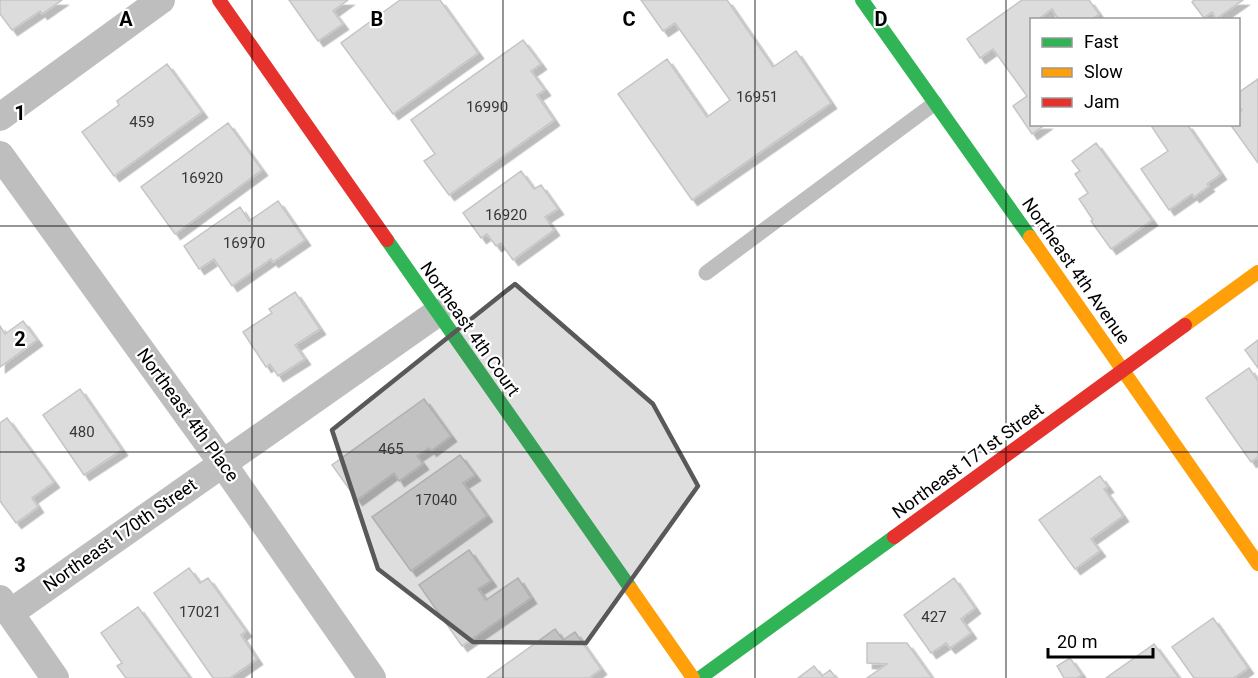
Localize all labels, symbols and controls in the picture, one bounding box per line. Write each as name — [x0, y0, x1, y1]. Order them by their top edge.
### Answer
text: A — [119, 7, 133, 31]
text: B — [371, 7, 383, 31]
text: C — [622, 7, 636, 31]
text: D — [875, 7, 888, 31]
legend — [1030, 18, 1240, 126]
text: Fast — [1084, 31, 1119, 52]
text: Slow — [1084, 61, 1123, 82]
house number: 16951 — [736, 88, 778, 106]
text: Jam — [1084, 91, 1120, 112]
house number: 16990 — [466, 98, 508, 116]
text: 1 — [14, 101, 26, 125]
house number: 459 — [129, 113, 155, 131]
house number: 16920 — [181, 169, 223, 187]
street label: Northeast 4th Avenue — [1018, 194, 1135, 348]
house number: 16920 — [485, 206, 527, 224]
house number: 16970 — [223, 234, 265, 252]
street label: Northeast 4th Court — [416, 258, 525, 400]
text: 2 — [14, 327, 26, 351]
street label: Northeast 4th Place — [133, 344, 244, 485]
street label: Northeast 171st Street — [888, 399, 1048, 523]
house number: 480 — [69, 423, 95, 441]
house number: 465 — [378, 440, 404, 458]
street label: Northeast 170th Street — [39, 474, 201, 596]
house number: 17040 — [415, 491, 457, 509]
text: 3 — [14, 553, 26, 577]
house number: 17021 — [179, 603, 221, 621]
house number: 427 — [921, 608, 947, 626]
scale bar — [1048, 621, 1153, 659]
text: 20 m — [1057, 631, 1097, 652]

